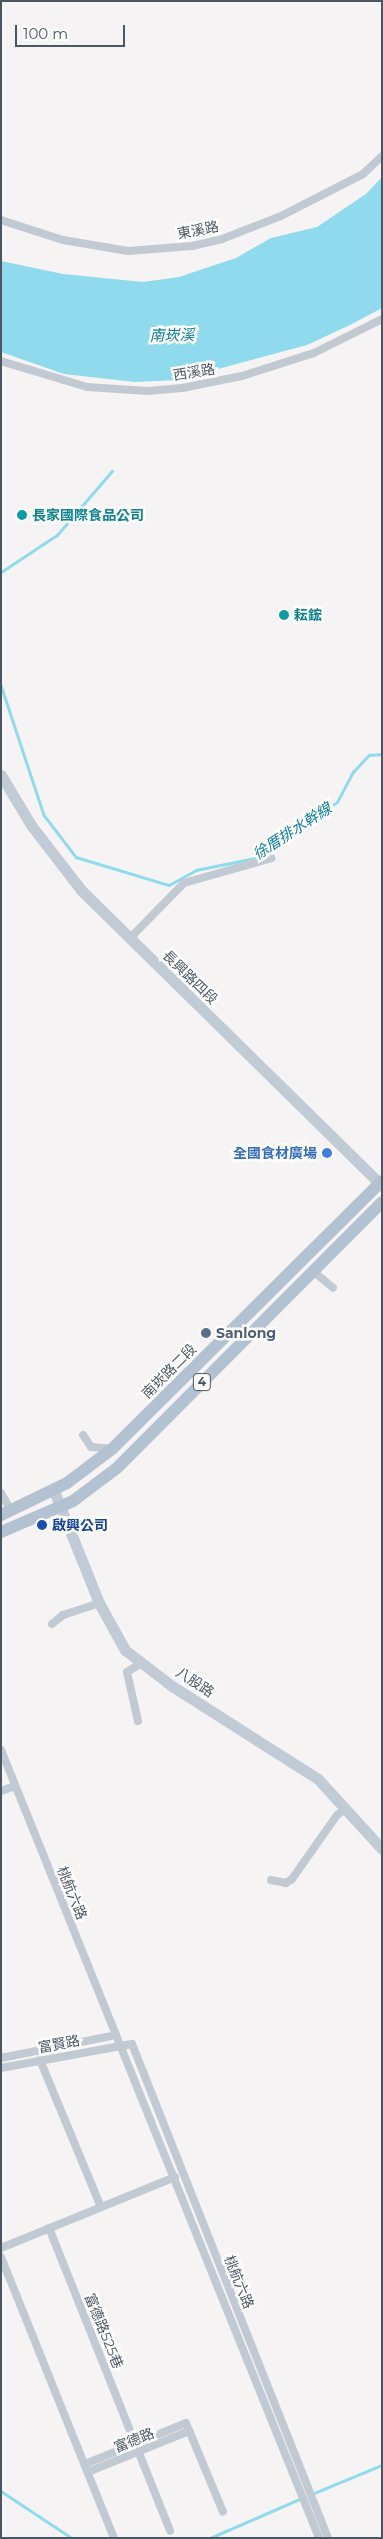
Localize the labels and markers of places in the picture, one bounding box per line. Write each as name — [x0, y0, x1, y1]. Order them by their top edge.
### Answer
place label: 長家國際食品公司 — [32, 507, 144, 523]
marker: 長家國際食品公司 — [16, 509, 28, 521]
place label: 耘鋐 — [294, 607, 322, 623]
marker: 耘鋐 — [278, 609, 290, 621]
place label: 全國食材廣場 — [233, 1145, 317, 1161]
marker: 全國食材廣場 — [321, 1147, 333, 1159]
place label: Sanlong — [216, 1325, 276, 1341]
marker: Sanlong — [200, 1327, 212, 1339]
place label: 啟興公司 — [52, 1517, 108, 1533]
marker: 啟興公司 — [36, 1519, 48, 1531]

